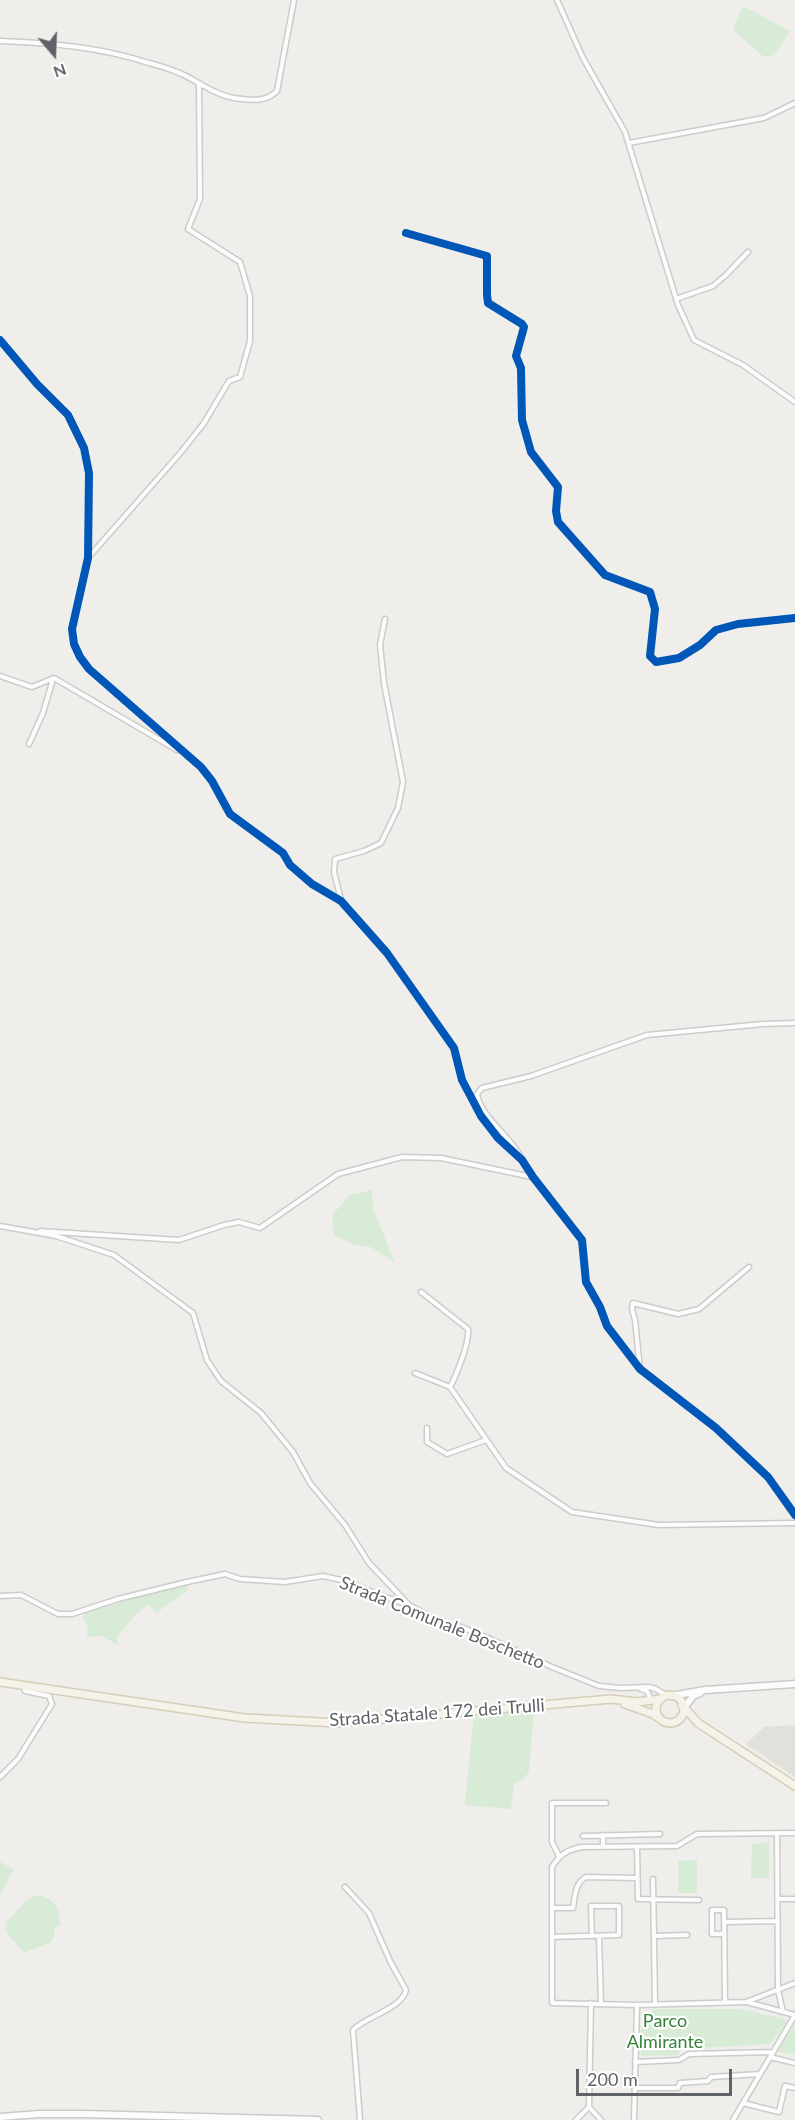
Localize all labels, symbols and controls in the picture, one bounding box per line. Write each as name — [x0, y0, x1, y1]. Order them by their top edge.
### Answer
north arrow — [24, 24, 84, 84]
text: N — [51, 61, 69, 82]
street label: Strada Comunale Boschetto — [336, 1572, 548, 1674]
street label: Strada Statale 172 dei Trulli — [329, 1695, 545, 1731]
park label: Parco Almirante — [627, 2010, 703, 2052]
scale bar — [579, 2057, 735, 2095]
text: 200 m — [587, 2068, 638, 2090]

